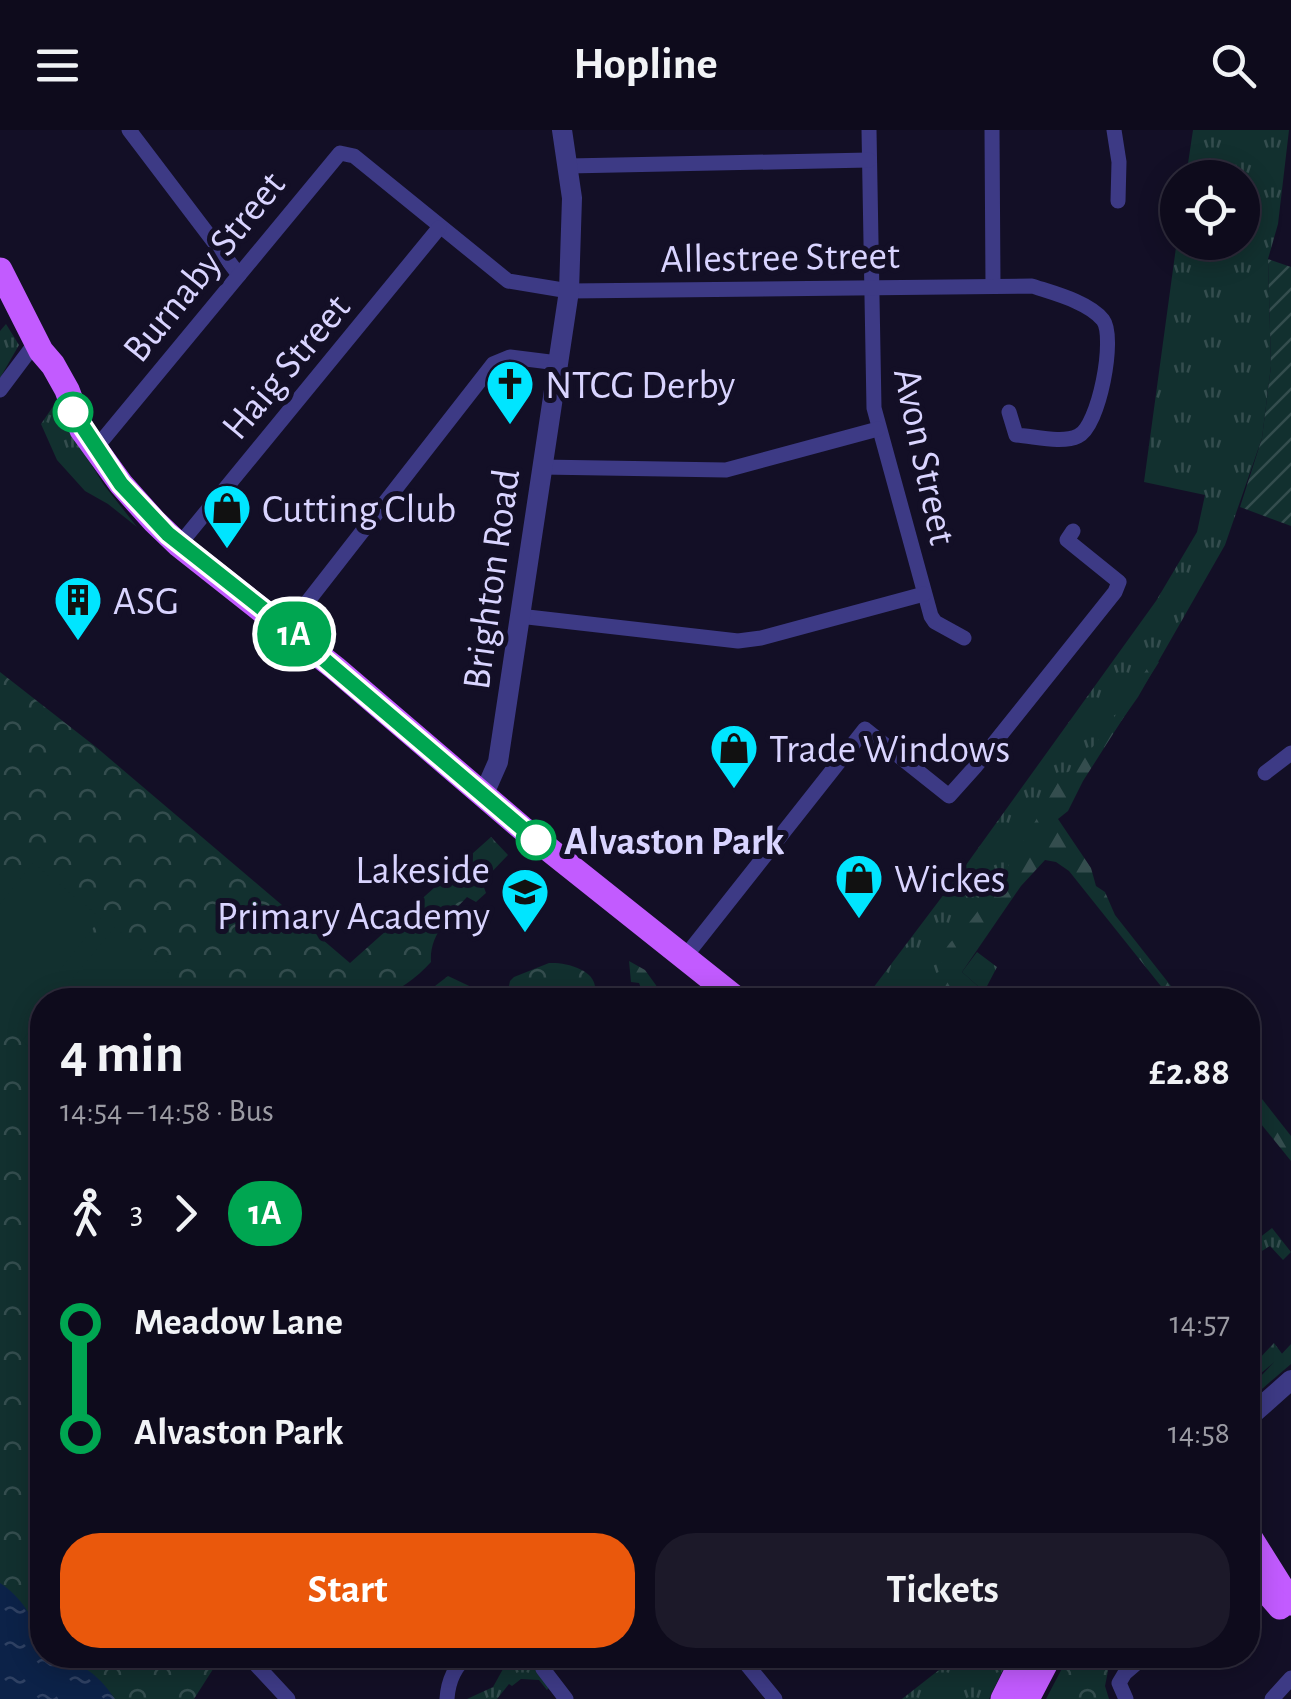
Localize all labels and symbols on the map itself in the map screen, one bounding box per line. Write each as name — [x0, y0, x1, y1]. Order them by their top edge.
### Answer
street label: Burnaby Street — [116, 165, 293, 370]
street label: Allestree Street — [660, 236, 900, 280]
street label: Haig Street — [215, 287, 358, 447]
church icon: NTCG Derby — [484, 358, 536, 426]
street label: Avon Street — [886, 365, 962, 549]
place label: NTCG Derby — [545, 366, 735, 406]
unlabelled marker — [54, 393, 92, 431]
street label: Brighton Road — [457, 466, 527, 692]
shop icon: Cutting Club — [201, 482, 253, 550]
place label: Cutting Club — [262, 490, 456, 530]
building icon: ASG — [52, 574, 104, 642]
place label: ASG — [113, 582, 179, 622]
line badge: 1A — [249, 602, 339, 666]
shop icon: Trade Windows — [708, 722, 760, 790]
place label: Trade Windows — [769, 730, 1010, 770]
marker: Alvaston Park — [517, 821, 555, 859]
place label: Alvaston Park — [564, 822, 784, 862]
place label: Lakeside Primary Academy — [217, 851, 490, 937]
shop icon: Wickes — [833, 852, 885, 920]
place label: Wickes — [894, 860, 1006, 900]
school or university icon: Lakeside Primary Academy — [499, 866, 551, 934]

